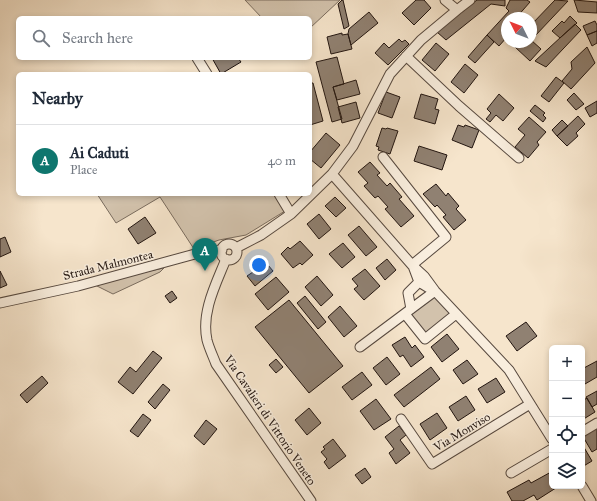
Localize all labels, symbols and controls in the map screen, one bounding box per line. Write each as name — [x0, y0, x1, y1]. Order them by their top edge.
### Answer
north arrow — [501, 12, 537, 48]
search box — [16, 16, 312, 60]
icon: search — [30, 27, 52, 49]
text: Search here — [62, 29, 133, 47]
text: Nearby — [32, 88, 83, 109]
text: Ai Caduti — [70, 144, 129, 162]
text: A — [41, 153, 49, 169]
text: 40 m — [267, 153, 296, 169]
text: Place — [70, 162, 97, 178]
pin: A — [192, 238, 218, 271]
street label: Strada Malmontea — [62, 247, 155, 283]
your location — [249, 255, 269, 275]
map controls — [549, 345, 585, 489]
button: + — [549, 345, 585, 381]
street label: Via Cavalieri di Vittorio Veneto — [221, 351, 319, 488]
button: − — [549, 381, 585, 417]
street label: Via Monviso — [430, 410, 493, 455]
button: locate — [549, 417, 585, 453]
button: layers — [549, 453, 585, 489]

